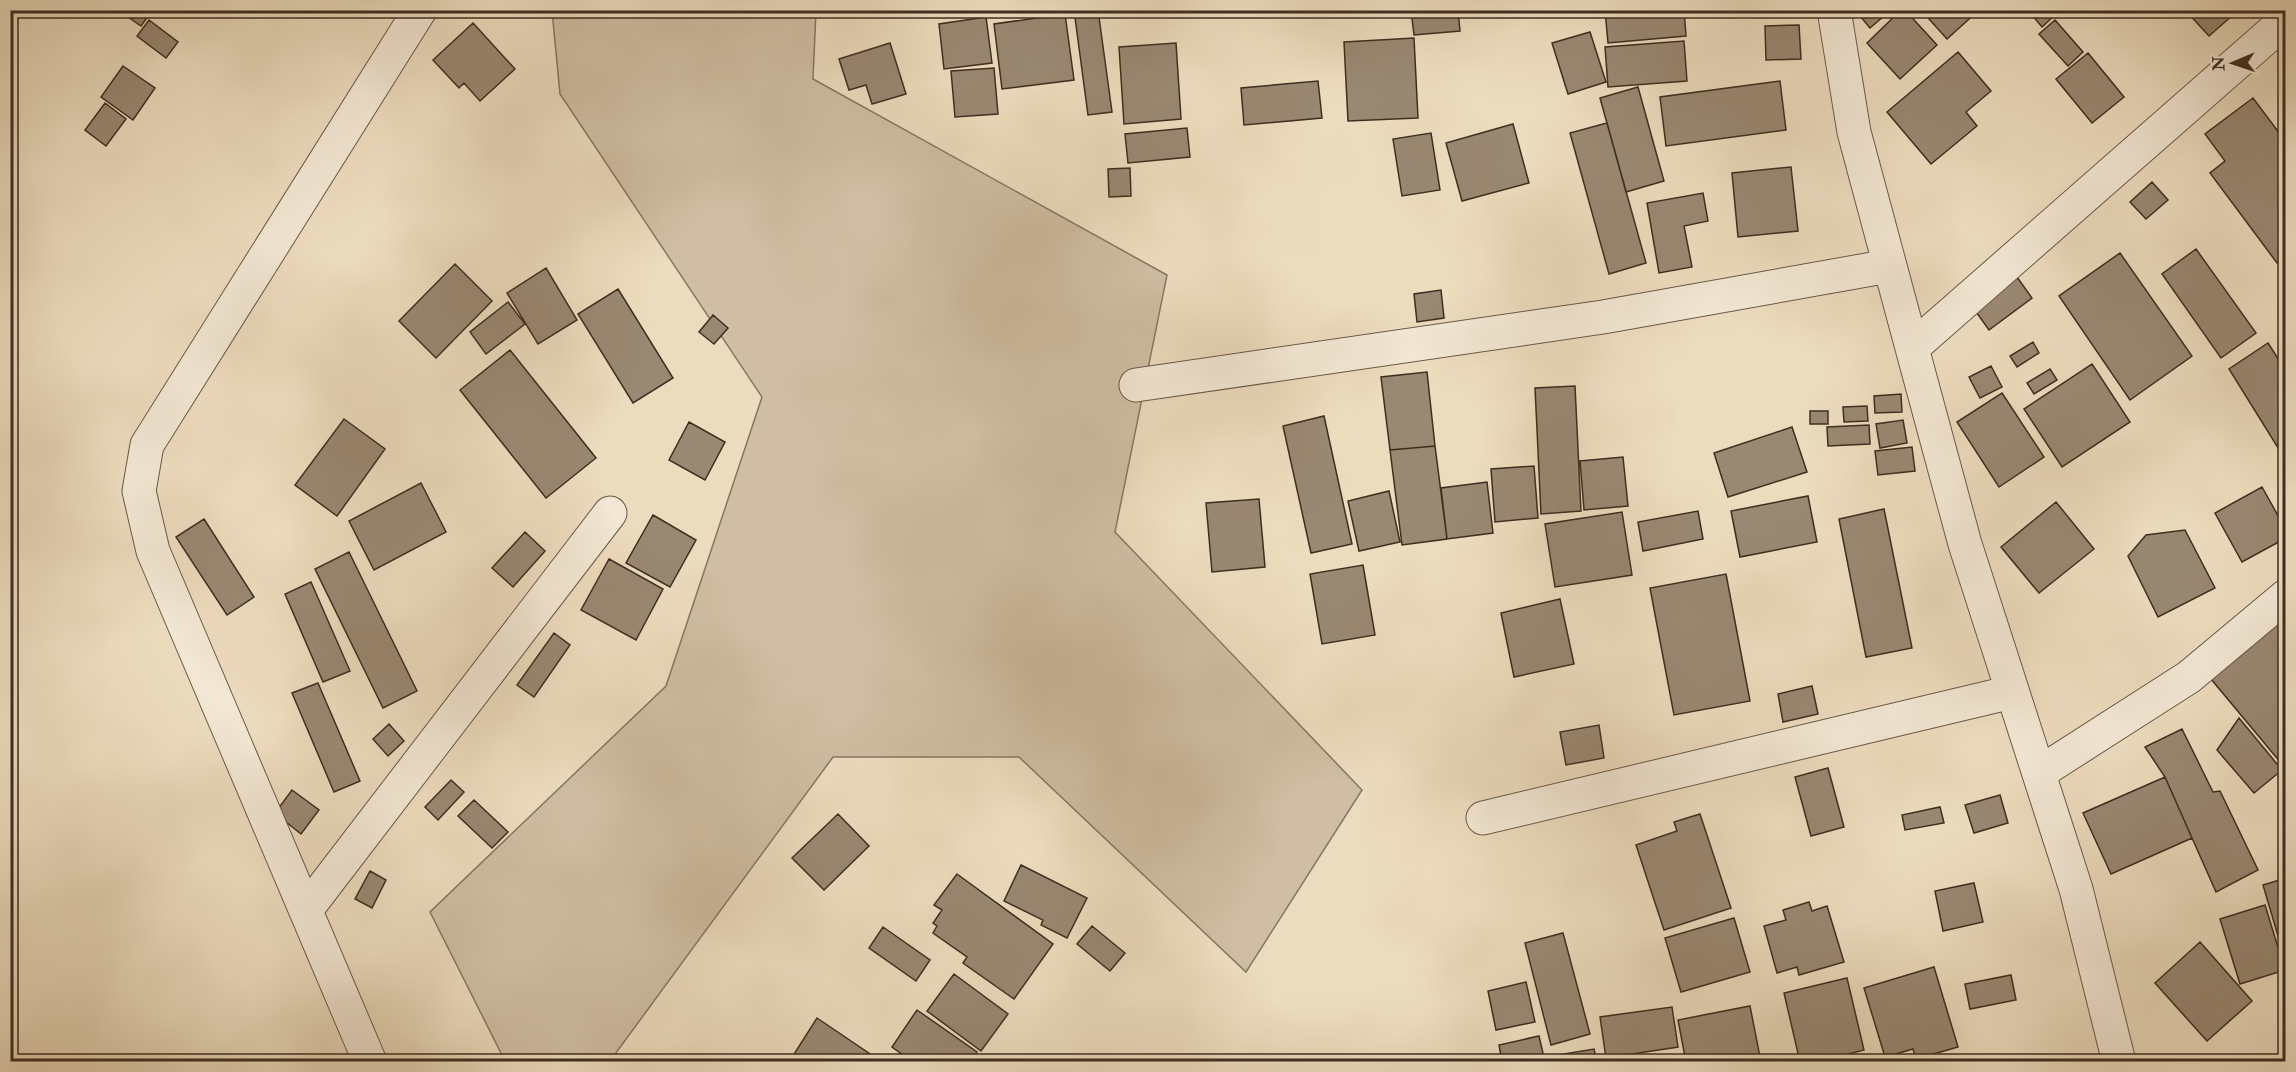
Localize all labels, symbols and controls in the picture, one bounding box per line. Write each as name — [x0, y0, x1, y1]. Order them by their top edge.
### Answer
north arrow — [2203, 33, 2263, 93]
text: N — [2209, 55, 2229, 72]

